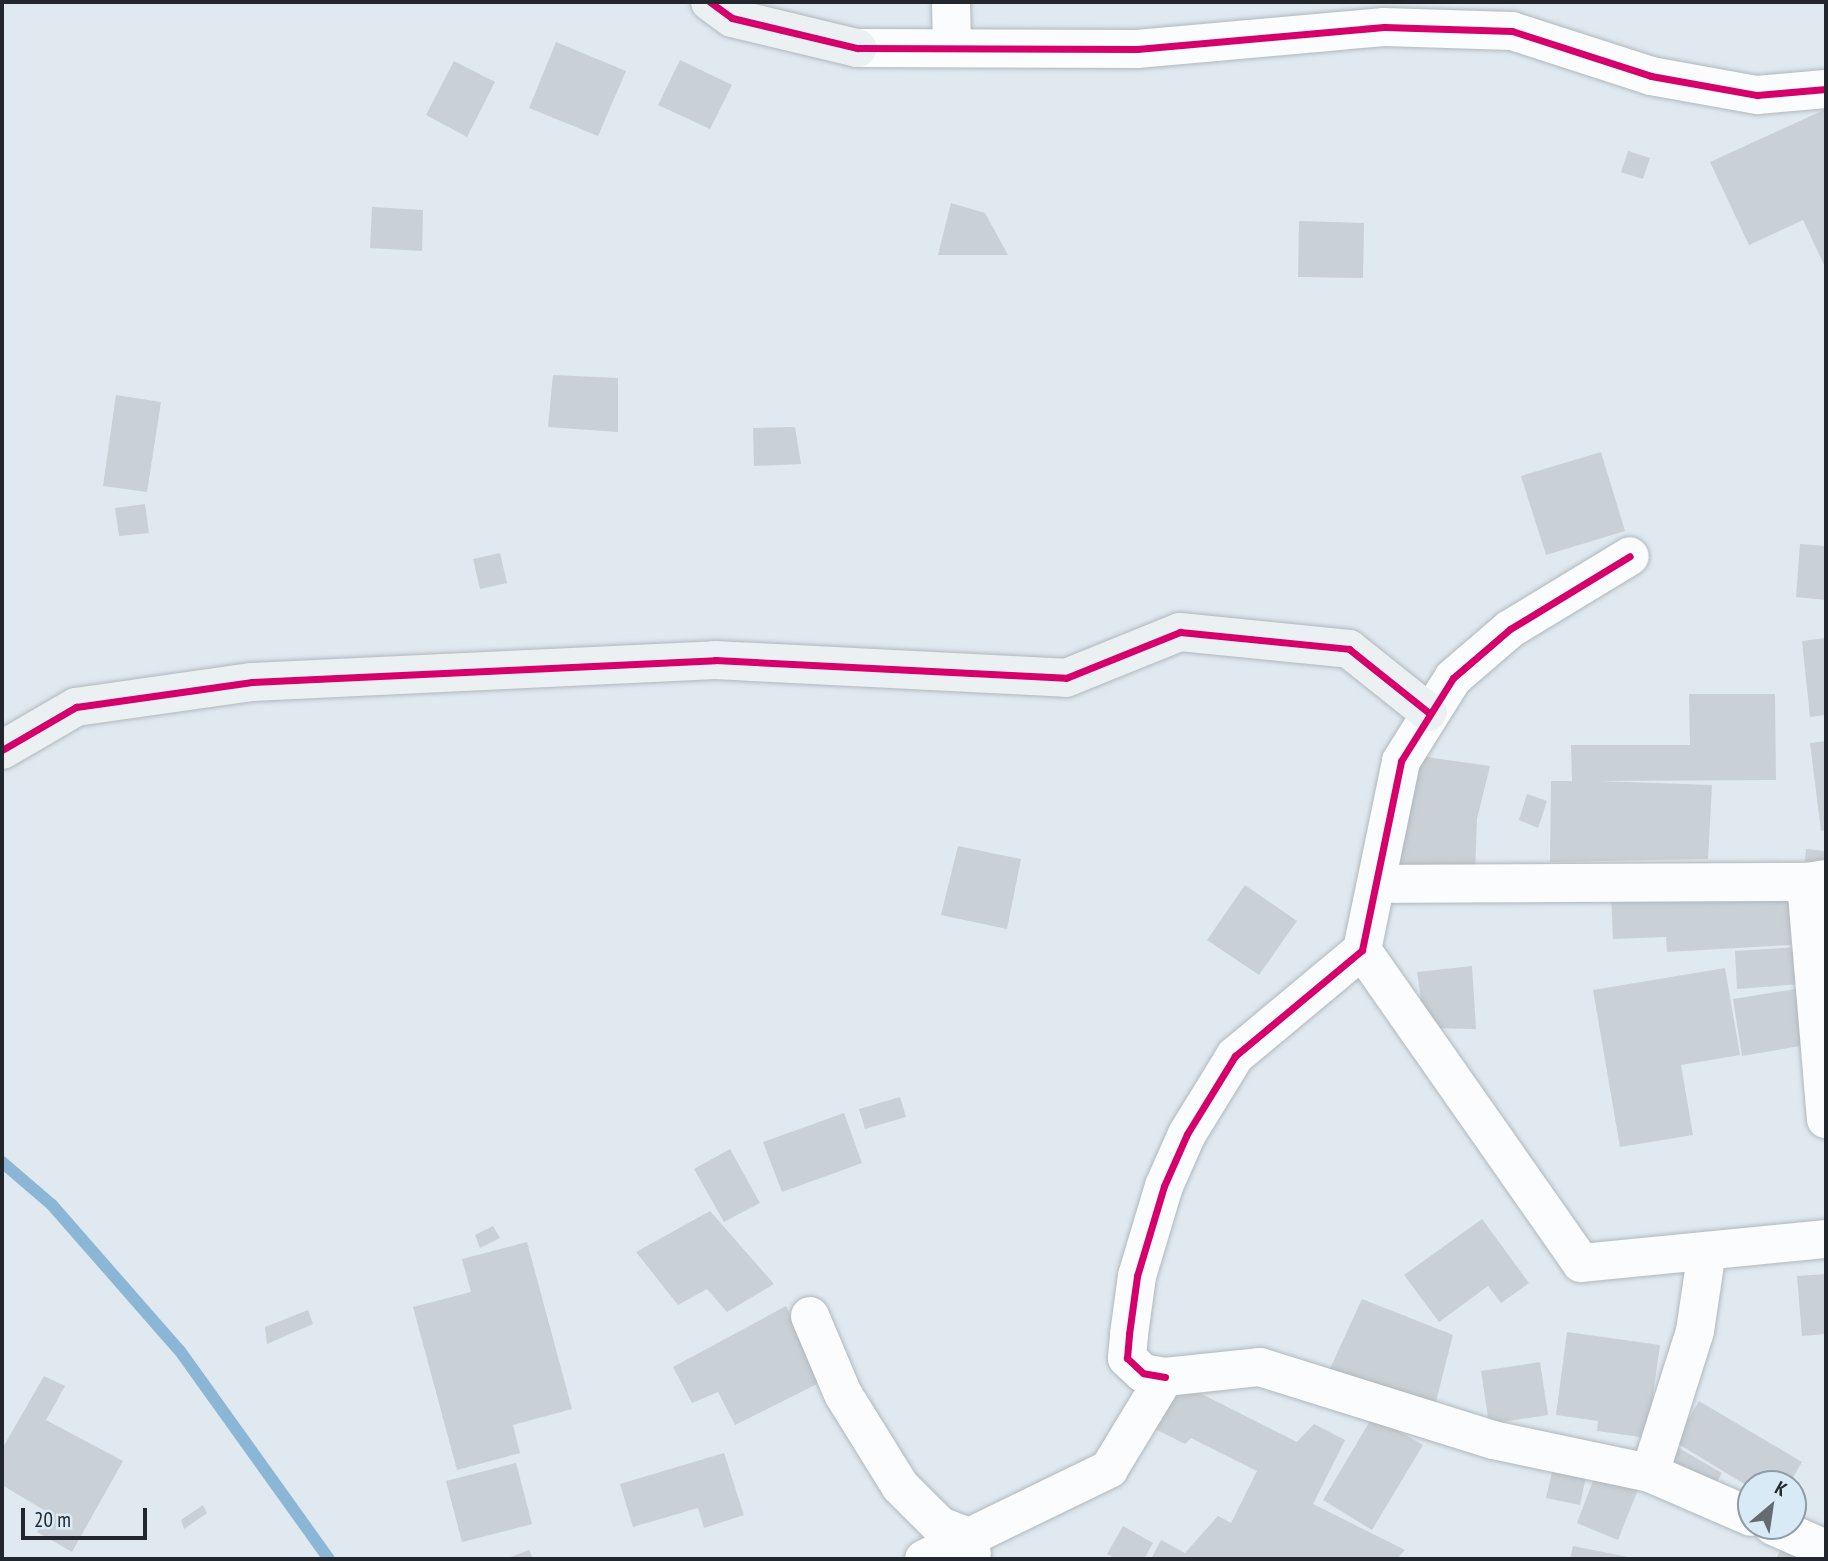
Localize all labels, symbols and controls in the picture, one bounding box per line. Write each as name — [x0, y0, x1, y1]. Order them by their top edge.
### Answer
north arrow — [1737, 1470, 1807, 1540]
text: K — [1771, 1475, 1791, 1501]
scale bar — [24, 1494, 150, 1538]
text: 20 m — [34, 1506, 71, 1533]

